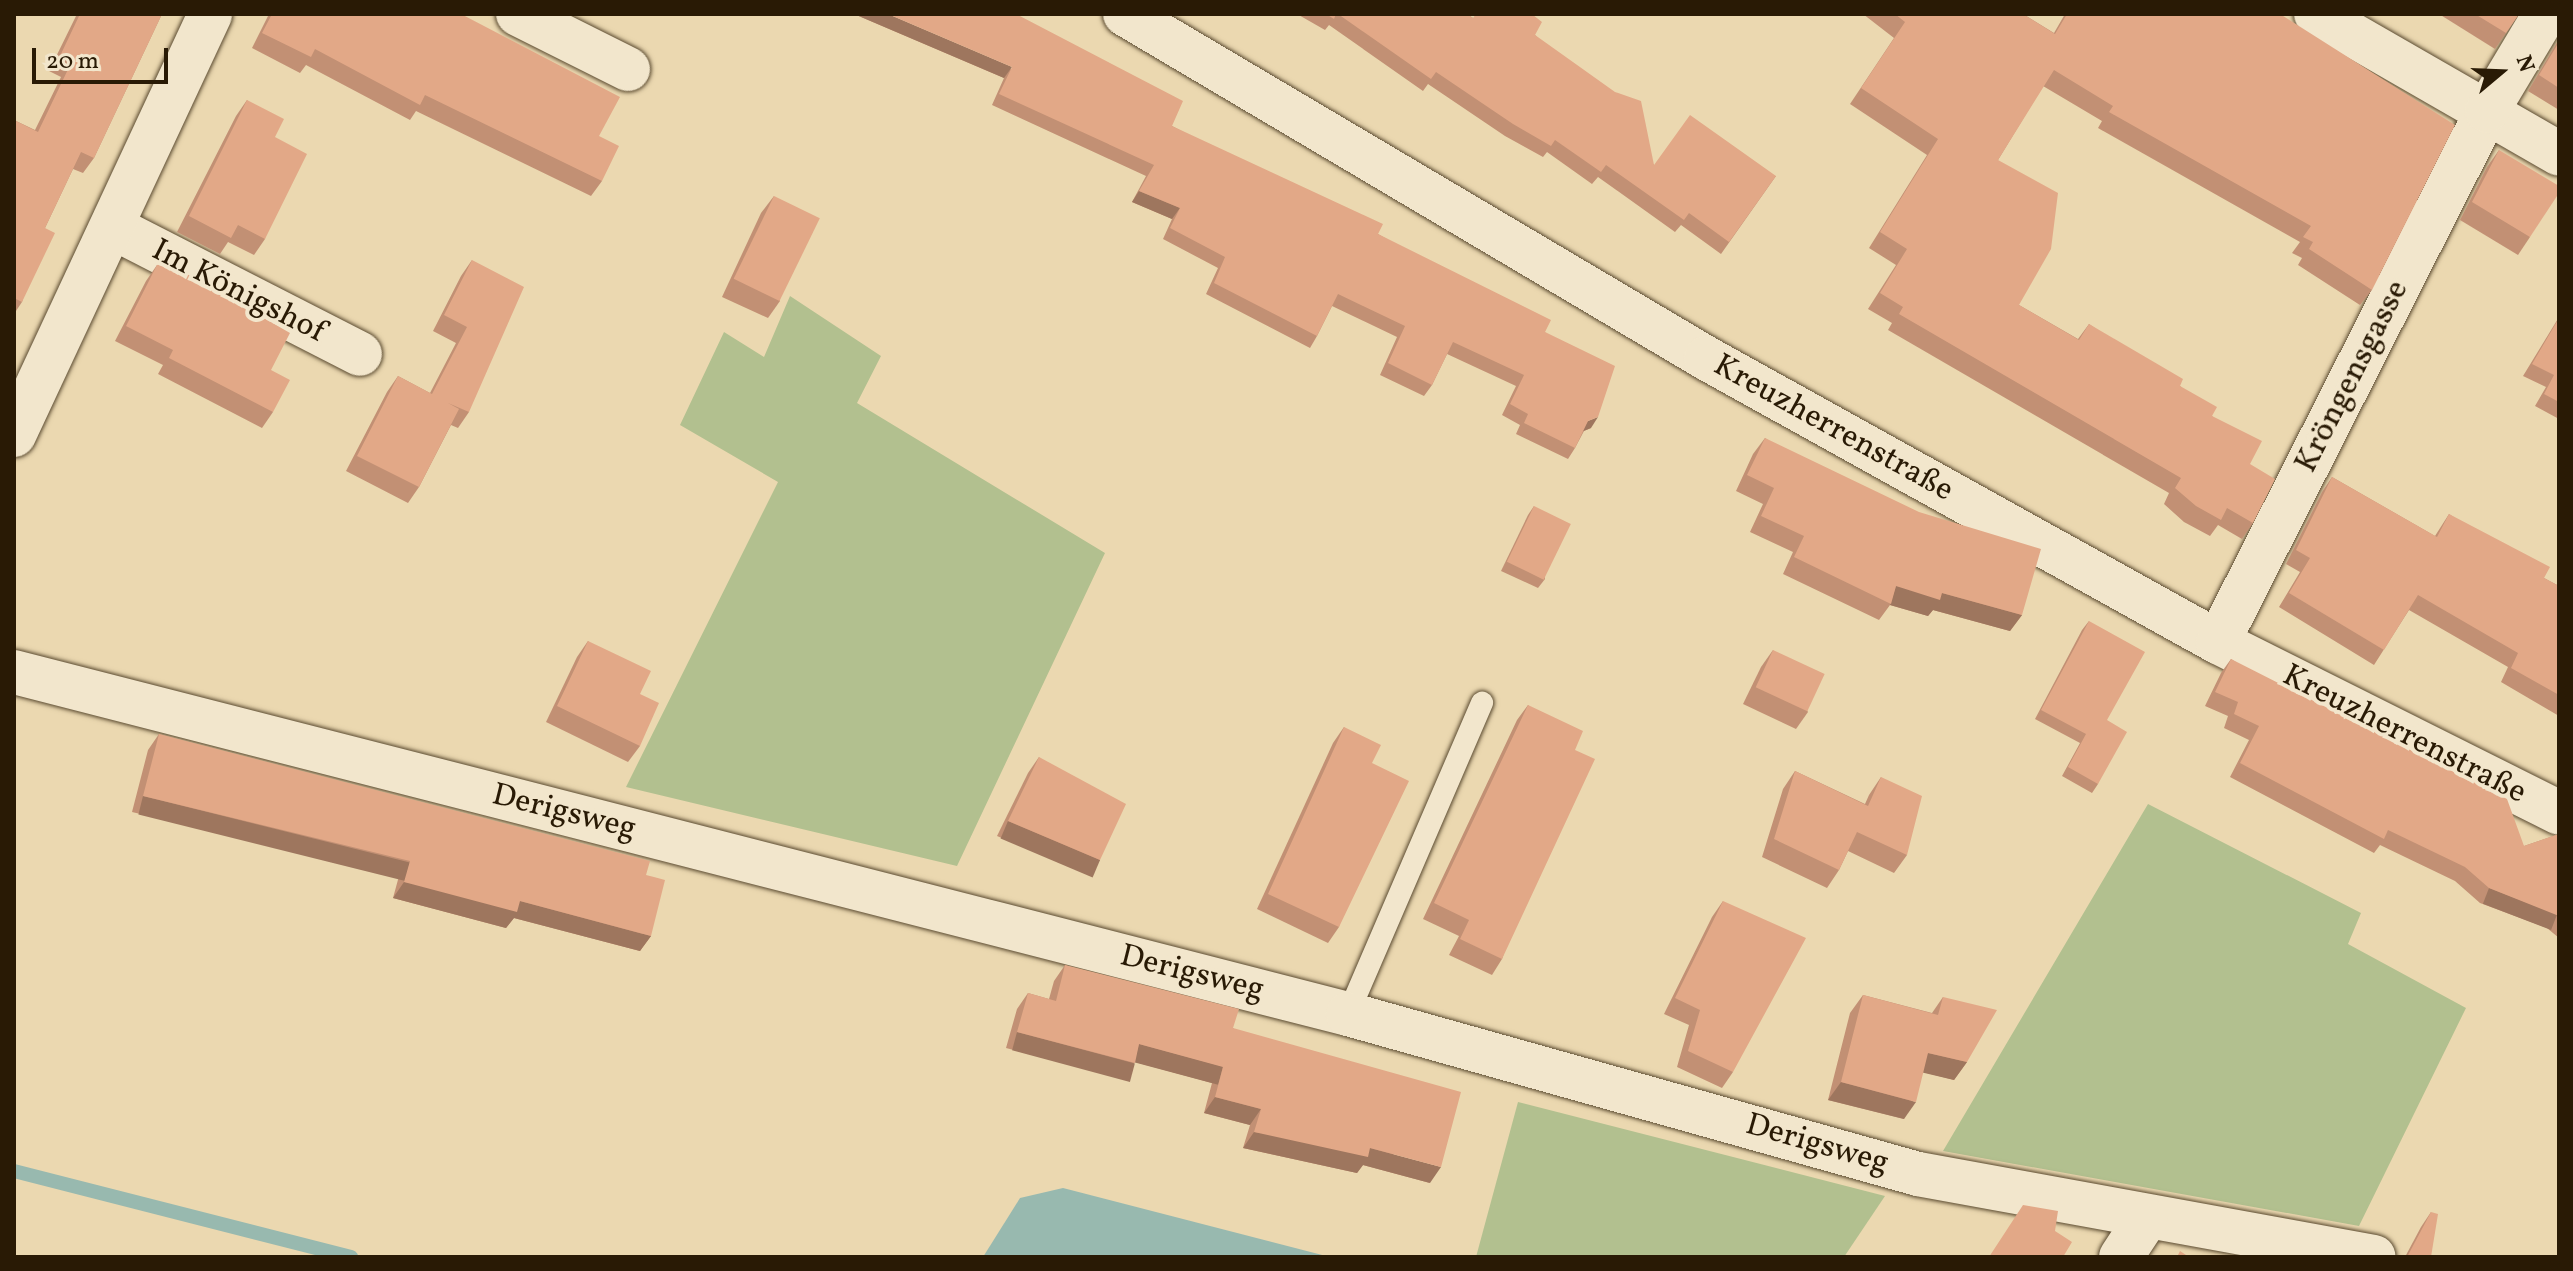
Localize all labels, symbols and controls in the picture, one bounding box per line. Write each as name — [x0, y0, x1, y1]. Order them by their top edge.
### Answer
scale bar — [36, 32, 172, 82]
north arrow — [2461, 32, 2541, 112]
text: 20 m — [46, 45, 99, 79]
text: N — [2507, 51, 2541, 77]
street label: Im Königshof — [145, 232, 331, 352]
street label: Kröngensgasse — [2288, 275, 2418, 479]
street label: Kreuzherrenstraße — [1706, 347, 1960, 511]
street label: Kreuzherrenstraße — [2276, 657, 2532, 813]
street label: Derigsweg — [488, 777, 640, 849]
street label: Derigsweg — [1116, 938, 1268, 1010]
street label: Derigsweg — [1741, 1106, 1893, 1184]

